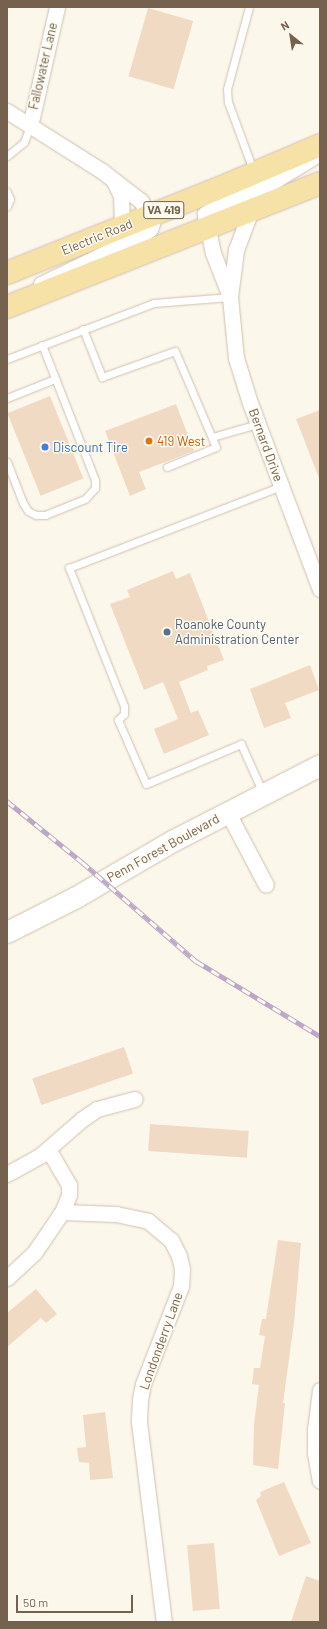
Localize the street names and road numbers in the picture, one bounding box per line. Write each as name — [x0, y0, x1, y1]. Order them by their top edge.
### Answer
street label: Fallowater Lane — [25, 21, 61, 111]
road number: VA 419 — [143, 200, 185, 220]
street label: Electric Road — [59, 216, 135, 258]
street label: Bernard Drive — [246, 406, 286, 484]
street label: Penn Forest Boulevard — [104, 811, 222, 885]
street label: Londonderry Lane — [136, 1290, 186, 1392]

